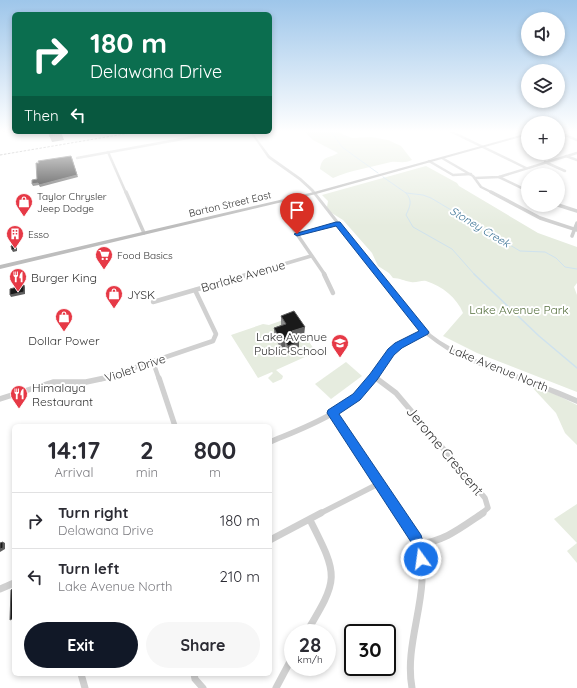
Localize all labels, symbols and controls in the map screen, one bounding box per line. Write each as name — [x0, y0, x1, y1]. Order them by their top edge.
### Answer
map controls — [521, 12, 565, 212]
button: sound — [521, 12, 565, 56]
text: 180 m — [90, 25, 167, 60]
icon: right — [24, 28, 76, 80]
text: Delawana Drive — [90, 60, 222, 83]
button: layers — [521, 64, 565, 108]
icon: left — [67, 104, 89, 126]
text: Then — [24, 106, 59, 125]
button: + — [521, 116, 565, 160]
button: − — [521, 168, 565, 212]
street label: Barton Street East — [188, 188, 273, 220]
place label: Taylor Chrysler Jeep Dodge — [37, 190, 107, 215]
shop icon: Taylor Chrysler Jeep Dodge — [14, 192, 34, 217]
pin — [280, 193, 314, 234]
icon: arrive — [286, 199, 308, 221]
water label: Stoney Creek — [447, 204, 514, 251]
building icon: Esso — [5, 224, 25, 249]
place label: Esso — [28, 228, 49, 241]
supermarket icon: Food Basics — [94, 245, 114, 270]
place label: Food Basics — [117, 249, 173, 262]
street label: Barlake Avenue — [199, 257, 287, 295]
restaurant icon: Burger King — [8, 267, 28, 292]
place label: Burger King — [31, 270, 97, 285]
shop icon: JYSK — [104, 284, 124, 309]
place label: JYSK — [127, 287, 155, 302]
park label: Lake Avenue Park — [469, 302, 569, 317]
shop icon: Dollar Power — [54, 307, 74, 332]
place label: Lake Avenue Public School — [254, 329, 327, 358]
place label: Dollar Power — [28, 333, 100, 348]
school or university icon: Lake Avenue Public School — [330, 333, 350, 358]
street label: Lake Avenue North — [447, 341, 551, 395]
street label: Violet Drive — [103, 351, 168, 385]
place label: Himalaya Restaurant — [32, 380, 93, 409]
restaurant icon: Himalaya Restaurant — [9, 384, 29, 409]
street label: Jerome Crescent — [403, 403, 488, 499]
text: 14:17 — [48, 435, 100, 465]
text: 2 — [140, 435, 154, 465]
text: 800 — [194, 435, 236, 465]
text: Arrival — [54, 464, 93, 480]
text: min — [136, 464, 158, 480]
text: m — [209, 464, 221, 480]
text: Turn right — [58, 503, 129, 522]
icon: right — [24, 510, 46, 532]
text: 180 m — [220, 511, 260, 530]
text: Delawana Drive — [58, 522, 154, 538]
position arrow — [400, 538, 442, 580]
text: Turn left — [58, 559, 120, 578]
icon: left — [24, 566, 46, 588]
text: 210 m — [219, 567, 260, 586]
text: Lake Avenue North — [58, 578, 172, 594]
button: Exit — [24, 622, 138, 668]
button: Share — [146, 622, 260, 668]
speed limit sign: 30 — [344, 624, 396, 676]
text: 28 — [299, 632, 321, 657]
text: km/h — [297, 653, 323, 666]

